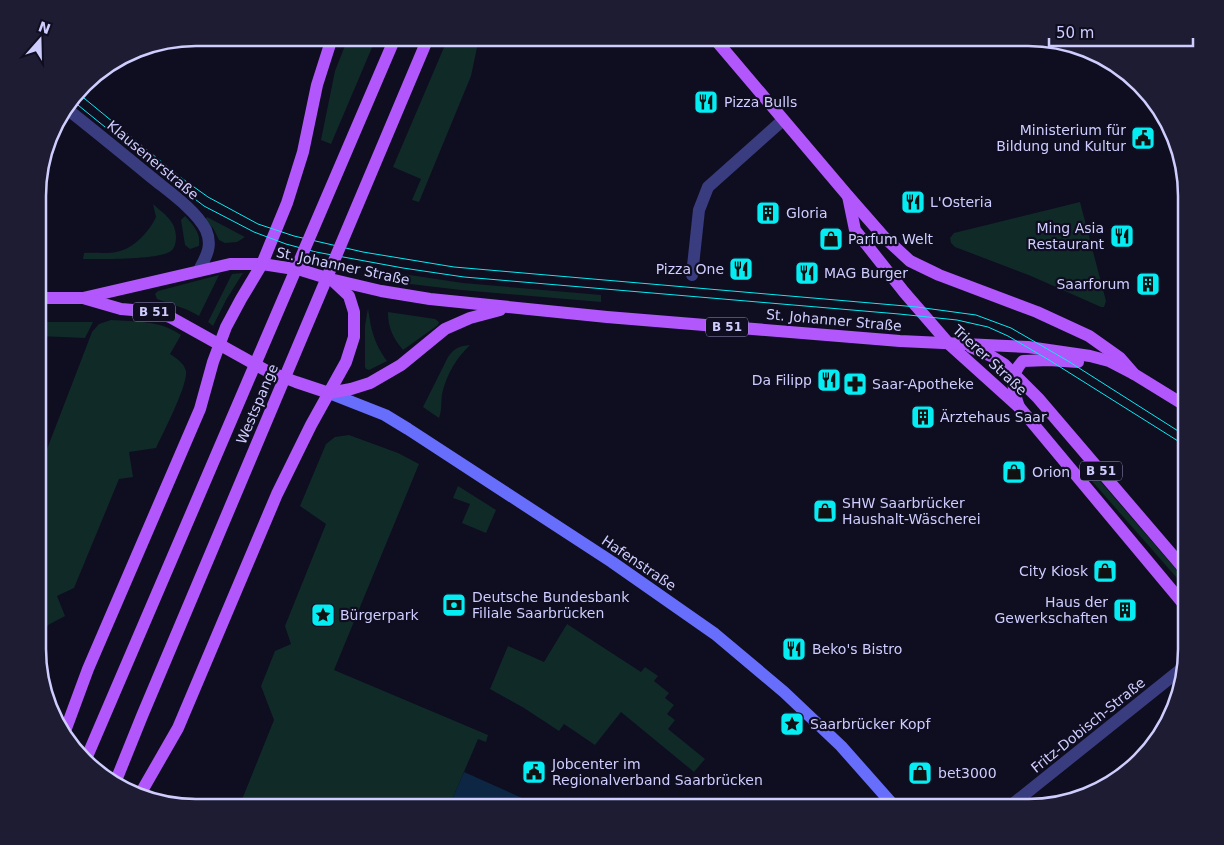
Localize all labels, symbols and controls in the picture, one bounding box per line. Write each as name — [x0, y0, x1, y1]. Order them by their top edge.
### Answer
north arrow — [15, 15, 65, 65]
scale bar — [1049, 15, 1193, 47]
text: N — [36, 18, 53, 37]
text: 50 m — [1056, 24, 1094, 42]
restaurant icon: Pizza Bulls — [693, 89, 719, 115]
place label: Pizza Bulls — [724, 94, 797, 110]
street label: Klausenerstraße — [104, 117, 202, 203]
place label: Ministerium für Bildung und Kultur — [996, 122, 1126, 154]
public building icon: Ministerium für Bildung und Kultur — [1130, 125, 1156, 151]
restaurant icon: L'Osteria — [900, 189, 926, 215]
place label: L'Osteria — [930, 194, 992, 210]
building icon: Gloria — [755, 200, 781, 226]
place label: Gloria — [786, 205, 828, 221]
place label: Ming Asia Restaurant — [1027, 220, 1104, 252]
restaurant icon: Ming Asia Restaurant — [1109, 223, 1135, 249]
shop icon: Parfum Welt — [818, 226, 844, 252]
place label: Parfum Welt — [848, 231, 934, 247]
street label: St. Johanner Straße — [275, 244, 411, 288]
restaurant icon: Pizza One — [728, 256, 754, 282]
restaurant icon: MAG Burger — [794, 260, 820, 286]
place label: Pizza One — [656, 261, 724, 277]
place label: MAG Burger — [824, 265, 908, 281]
building icon: Saarforum — [1135, 271, 1161, 297]
place label: Saarforum — [1056, 276, 1130, 292]
road number: B 51 — [133, 302, 175, 322]
street label: St. Johanner Straße — [765, 306, 903, 334]
road number: B 51 — [706, 318, 748, 337]
street label: Trierer Straße — [949, 321, 1030, 398]
street label: Westspange — [233, 361, 281, 447]
restaurant icon: Da Filipp — [816, 367, 842, 393]
pharmacy icon: Saar-Apotheke — [842, 371, 868, 397]
place label: Da Filipp — [752, 372, 812, 388]
place label: Saar-Apotheke — [872, 376, 974, 392]
building icon: Ärztehaus Saar — [910, 404, 936, 430]
place label: Ärztehaus Saar — [940, 408, 1047, 425]
shop icon: Orion — [1001, 459, 1027, 485]
road number: B 51 — [1080, 462, 1122, 481]
place label: Orion — [1032, 464, 1070, 480]
place label: SHW Saarbrücker Haushalt-Wäscherei — [842, 495, 981, 527]
shop icon: SHW Saarbrücker Haushalt-Wäscherei — [812, 498, 838, 524]
street label: Hafenstraße — [599, 532, 679, 594]
shop icon: City Kiosk — [1092, 558, 1118, 584]
place label: City Kiosk — [1019, 563, 1089, 579]
place label: Deutsche Bundesbank Filiale Saarbrücken — [472, 589, 630, 621]
bank icon: Deutsche Bundesbank Filiale Saarbrücken — [441, 592, 467, 618]
place label: Haus der Gewerkschaften — [995, 594, 1108, 626]
building icon: Haus der Gewerkschaften — [1112, 597, 1138, 623]
place icon: Bürgerpark — [310, 602, 336, 628]
place label: Bürgerpark — [340, 607, 419, 623]
restaurant icon: Beko's Bistro — [781, 636, 807, 662]
place label: Beko's Bistro — [812, 641, 902, 657]
street label: Fritz-Dobisch-Straße — [1028, 674, 1148, 776]
place icon: Saarbrücker Kopf — [779, 711, 805, 737]
place label: Saarbrücker Kopf — [810, 716, 931, 732]
place label: Jobcenter im Regionalverband Saarbrücken — [551, 756, 763, 788]
public building icon: Jobcenter im Regionalverband Saarbrücken — [521, 759, 547, 785]
shop icon: bet3000 — [907, 760, 933, 786]
place label: bet3000 — [938, 765, 997, 781]

